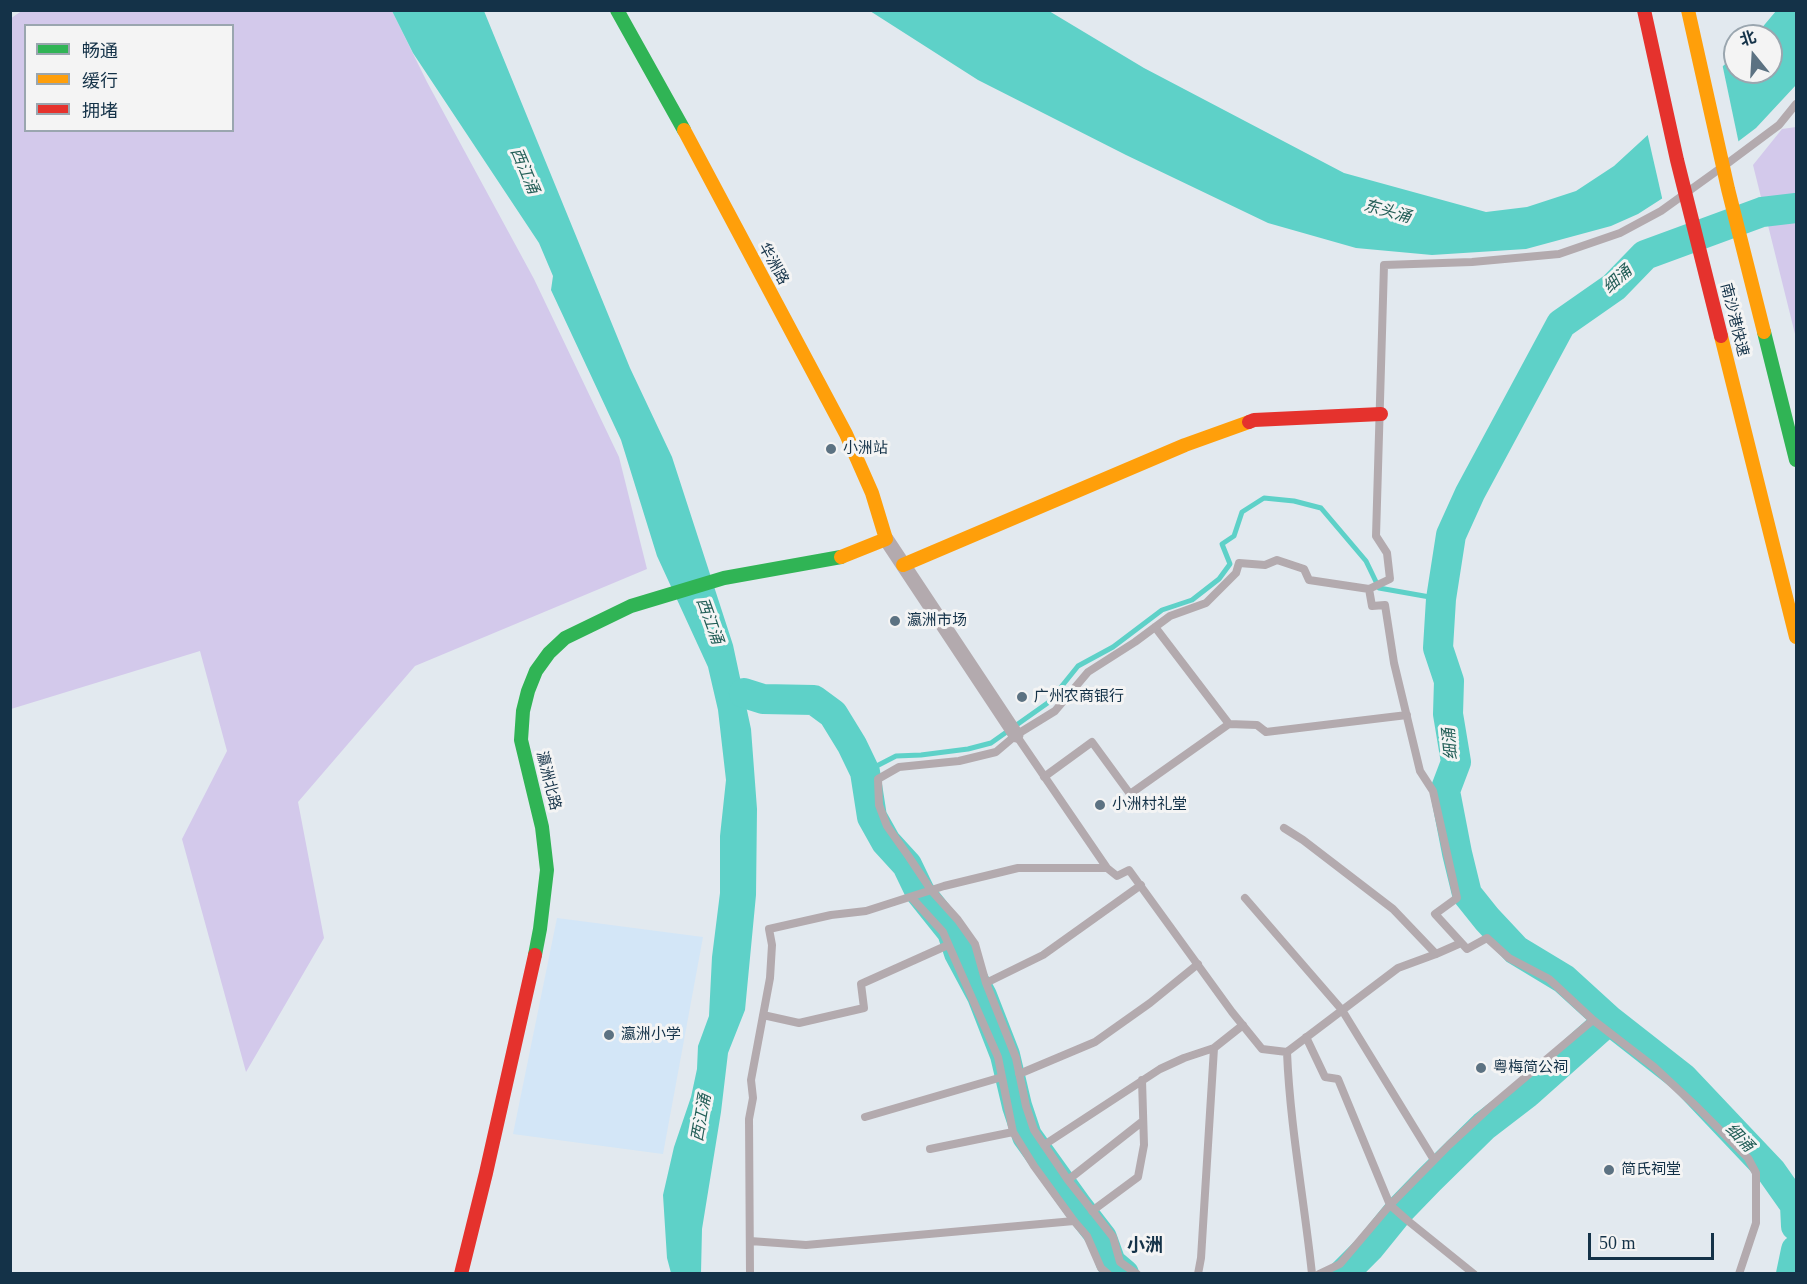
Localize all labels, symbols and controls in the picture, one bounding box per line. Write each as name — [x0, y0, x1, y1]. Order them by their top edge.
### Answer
legend — [24, 24, 234, 132]
north arrow — [1723, 24, 1783, 84]
text: 北 — [1738, 28, 1758, 49]
text: 畅通 — [82, 41, 118, 61]
text: 缓行 — [82, 71, 118, 91]
text: 拥堵 — [82, 101, 118, 121]
water label: 西江涌 — [506, 145, 542, 197]
water label: 东头涌 — [1361, 197, 1413, 227]
street label: 华洲路 — [754, 240, 792, 288]
water label: 细涌 — [1600, 262, 1636, 298]
street label: 南沙港快速 — [1716, 281, 1752, 359]
place label: 小洲站 — [843, 440, 888, 458]
marker: 小洲站 — [824, 442, 838, 456]
water label: 西江涌 — [692, 595, 726, 647]
place label: 瀛洲市场 — [907, 612, 967, 630]
marker: 瀛洲市场 — [888, 614, 902, 628]
place label: 广州农商银行 — [1034, 688, 1124, 706]
marker: 广州农商银行 — [1015, 690, 1029, 704]
water label: 细涌 — [1440, 727, 1462, 761]
street label: 瀛洲北路 — [532, 750, 564, 812]
place label: 小洲村礼堂 — [1112, 796, 1187, 814]
marker: 小洲村礼堂 — [1093, 798, 1107, 812]
place label: 瀛洲小学 — [621, 1026, 681, 1044]
marker: 瀛洲小学 — [602, 1028, 616, 1042]
place label: 粤梅简公祠 — [1493, 1059, 1568, 1077]
marker: 粤梅简公祠 — [1474, 1061, 1488, 1075]
water label: 西江涌 — [688, 1093, 716, 1143]
water label: 细涌 — [1721, 1120, 1757, 1156]
place label: 简氏祠堂 — [1621, 1161, 1681, 1179]
marker: 简氏祠堂 — [1602, 1163, 1616, 1177]
scale bar — [1591, 1221, 1717, 1259]
text: 50 m — [1599, 1233, 1636, 1253]
district label: 小洲 — [1127, 1235, 1163, 1257]

